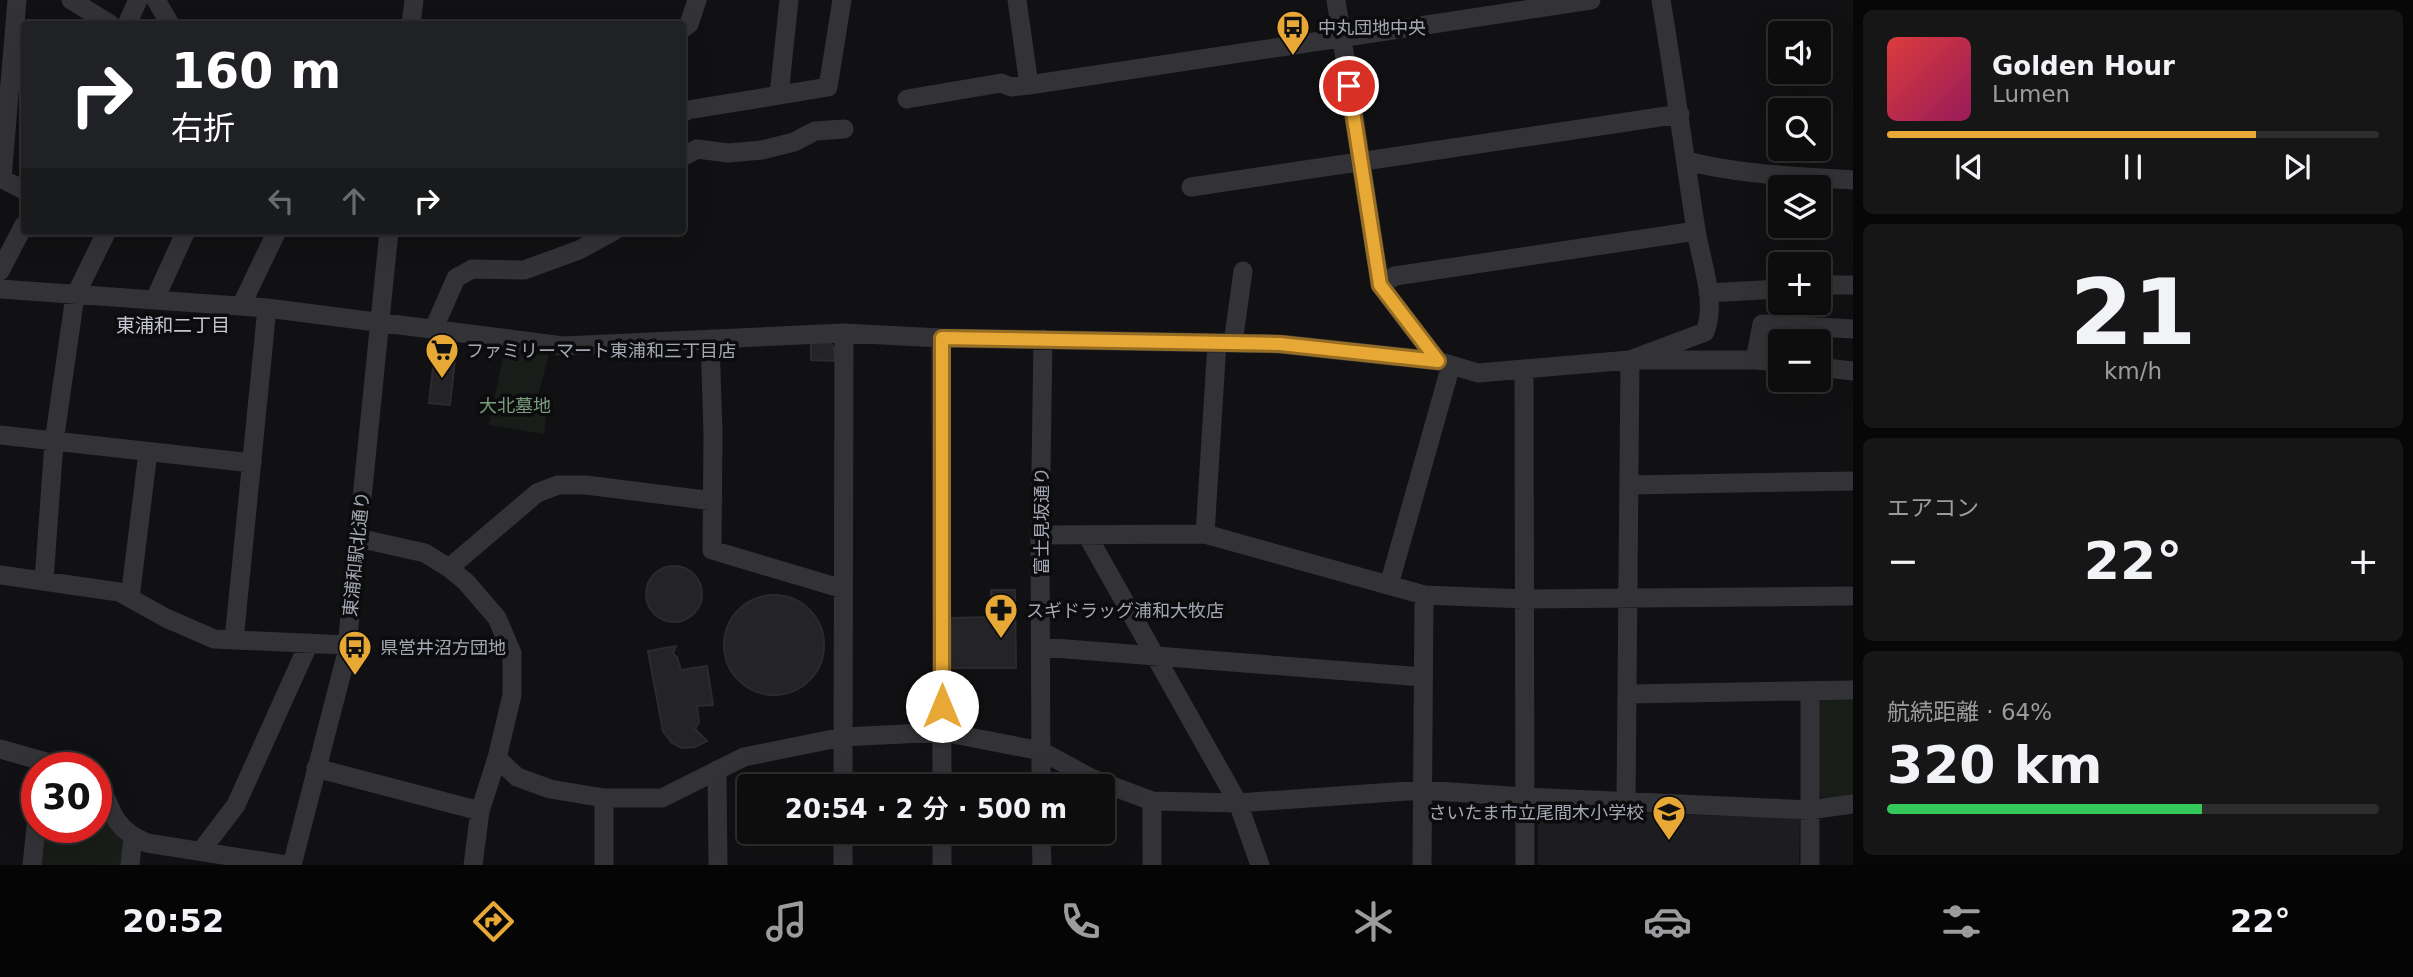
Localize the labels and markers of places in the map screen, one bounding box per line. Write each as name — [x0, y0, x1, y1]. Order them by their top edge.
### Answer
bus stop icon: 中丸団地中央 — [1274, 8, 1312, 57]
place label: 中丸団地中央 — [1318, 17, 1426, 38]
pin — [1319, 56, 1379, 116]
supermarket icon: ファミリーマート東浦和三丁目店 — [423, 331, 461, 380]
place label: ファミリーマート東浦和三丁目店 — [466, 340, 736, 361]
pharmacy icon: スギドラッグ浦和大牧店 — [982, 591, 1020, 640]
place label: スギドラッグ浦和大牧店 — [1026, 600, 1224, 621]
bus stop icon: 県営井沼方団地 — [336, 628, 374, 677]
place label: 県営井沼方団地 — [380, 637, 506, 658]
school or university icon: さいたま市立尾間木小学校 — [1650, 793, 1688, 842]
place label: さいたま市立尾間木小学校 — [1429, 802, 1644, 823]

